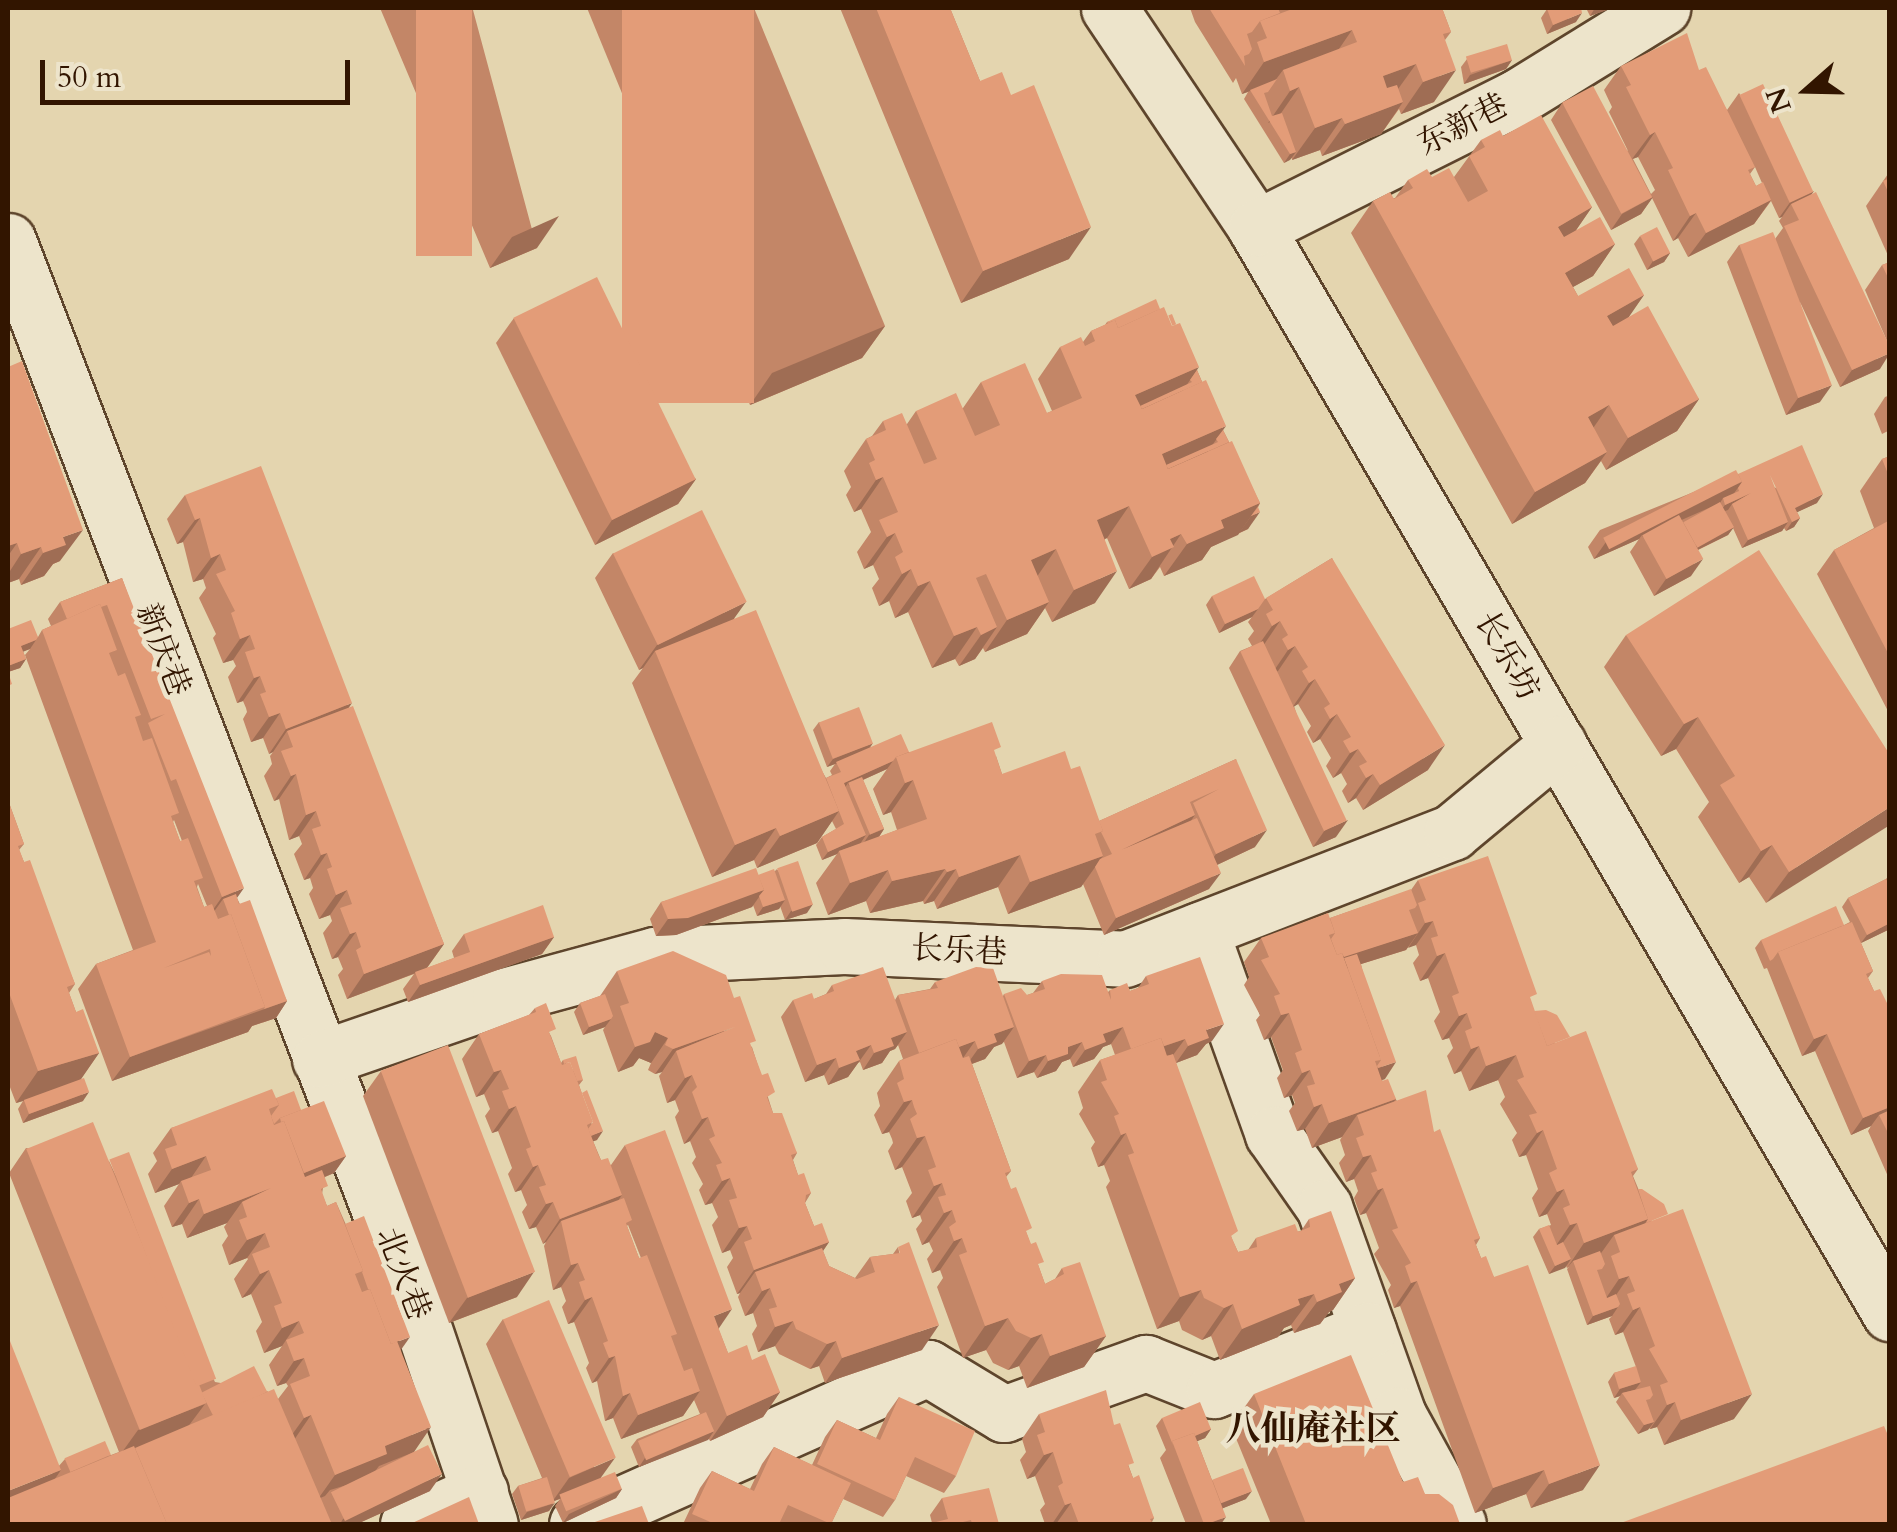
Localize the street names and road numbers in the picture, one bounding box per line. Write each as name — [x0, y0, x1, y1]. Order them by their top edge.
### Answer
street label: 东新巷 — [1412, 86, 1514, 164]
street label: 新庆巷 — [128, 598, 198, 702]
street label: 长乐坊 — [1466, 605, 1548, 707]
street label: 长乐巷 — [910, 929, 1008, 973]
street label: 北火巷 — [368, 1222, 438, 1326]

